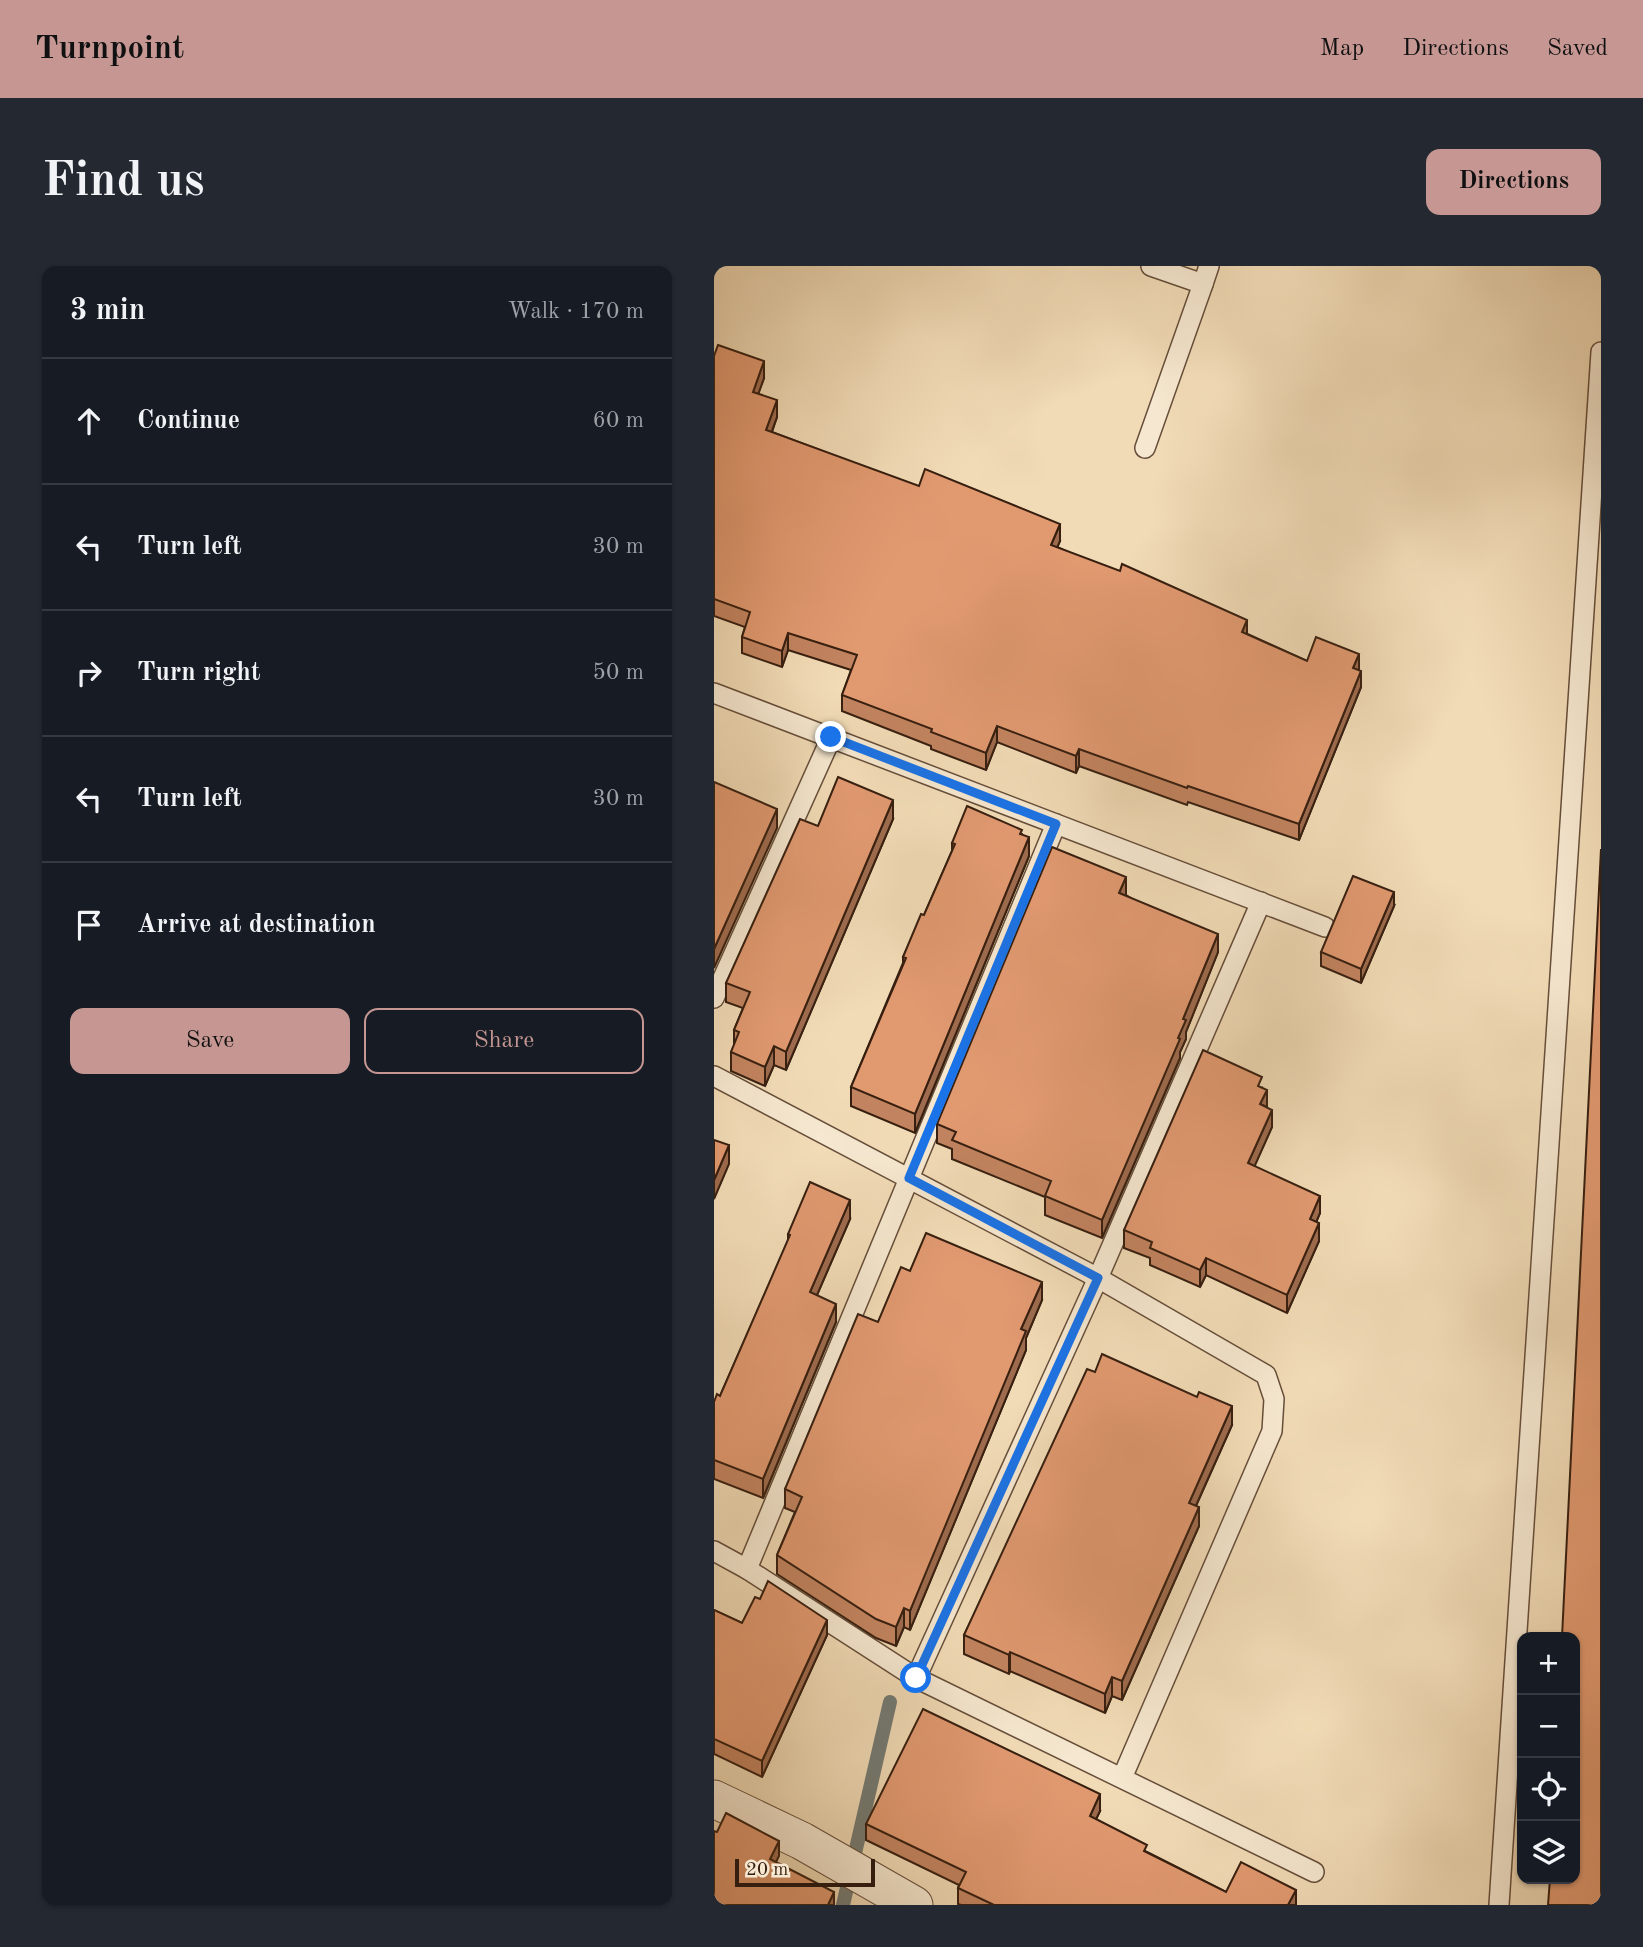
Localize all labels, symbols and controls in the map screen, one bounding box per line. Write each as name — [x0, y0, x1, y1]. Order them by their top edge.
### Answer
text: Turnpoint — [35, 33, 184, 66]
text: Map — [1320, 37, 1364, 61]
text: Directions — [1402, 37, 1509, 61]
text: Saved — [1547, 37, 1608, 61]
button: Directions — [1426, 149, 1601, 215]
text: Find us — [42, 158, 205, 207]
text: 3 min — [70, 296, 145, 326]
text: Walk · 170 m — [508, 300, 644, 323]
icon: ahead — [70, 402, 108, 440]
text: Continue — [137, 408, 240, 434]
text: 60 m — [593, 409, 644, 432]
icon: left — [70, 528, 108, 566]
text: Turn left — [137, 534, 242, 560]
text: 30 m — [593, 535, 644, 558]
icon: right — [70, 654, 108, 692]
text: Turn right — [137, 660, 260, 686]
text: 50 m — [593, 661, 644, 684]
route end — [815, 721, 846, 752]
icon: left — [70, 780, 108, 818]
text: Turn left — [137, 786, 242, 812]
text: 30 m — [593, 787, 644, 810]
icon: arrive — [70, 906, 108, 944]
text: Arrive at destination — [137, 912, 376, 938]
button: Save — [70, 1008, 350, 1074]
button: Share — [364, 1008, 644, 1074]
map controls — [1517, 1632, 1580, 1884]
button: + — [1517, 1632, 1580, 1695]
route start — [900, 1662, 931, 1693]
button: − — [1517, 1695, 1580, 1758]
button: locate — [1517, 1758, 1580, 1821]
button: layers — [1517, 1821, 1580, 1884]
scale bar — [735, 1856, 875, 1888]
text: 20 m — [746, 1861, 788, 1880]

